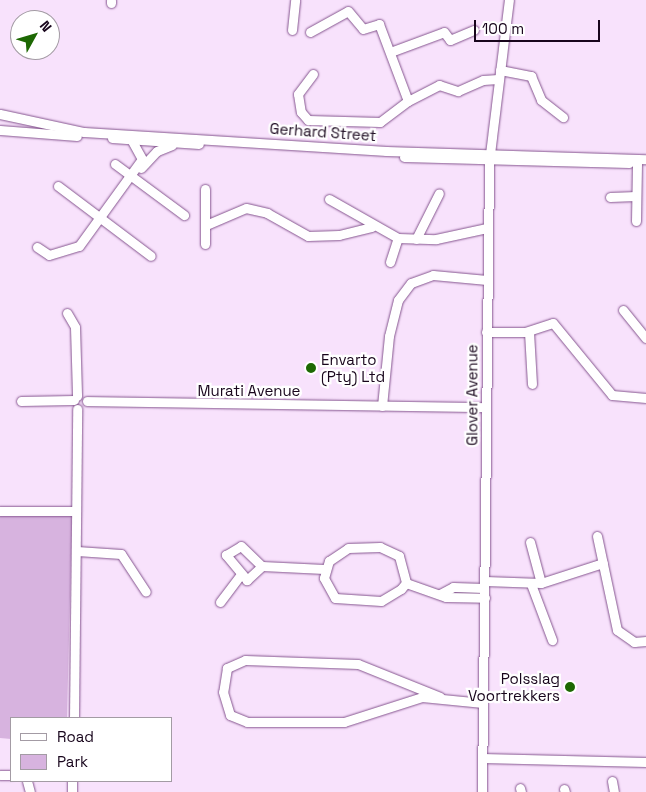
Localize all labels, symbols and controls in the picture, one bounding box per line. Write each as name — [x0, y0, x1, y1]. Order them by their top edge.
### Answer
north arrow — [10, 10, 60, 60]
scale bar — [476, 10, 602, 42]
text: N — [36, 17, 56, 35]
text: 100 m — [482, 19, 524, 38]
street label: Gerhard Street — [269, 119, 377, 145]
street label: Glover Avenue — [463, 344, 481, 446]
place label: Envarto (Pty) Ltd — [321, 350, 385, 385]
marker: Envarto (Pty) Ltd — [305, 362, 317, 374]
street label: Murati Avenue — [197, 382, 301, 400]
place label: Polsslag Voortrekkers — [468, 669, 560, 704]
marker: Polsslag Voortrekkers — [564, 681, 576, 693]
legend — [10, 717, 172, 782]
text: Road — [57, 727, 94, 746]
text: Park — [57, 752, 88, 771]

